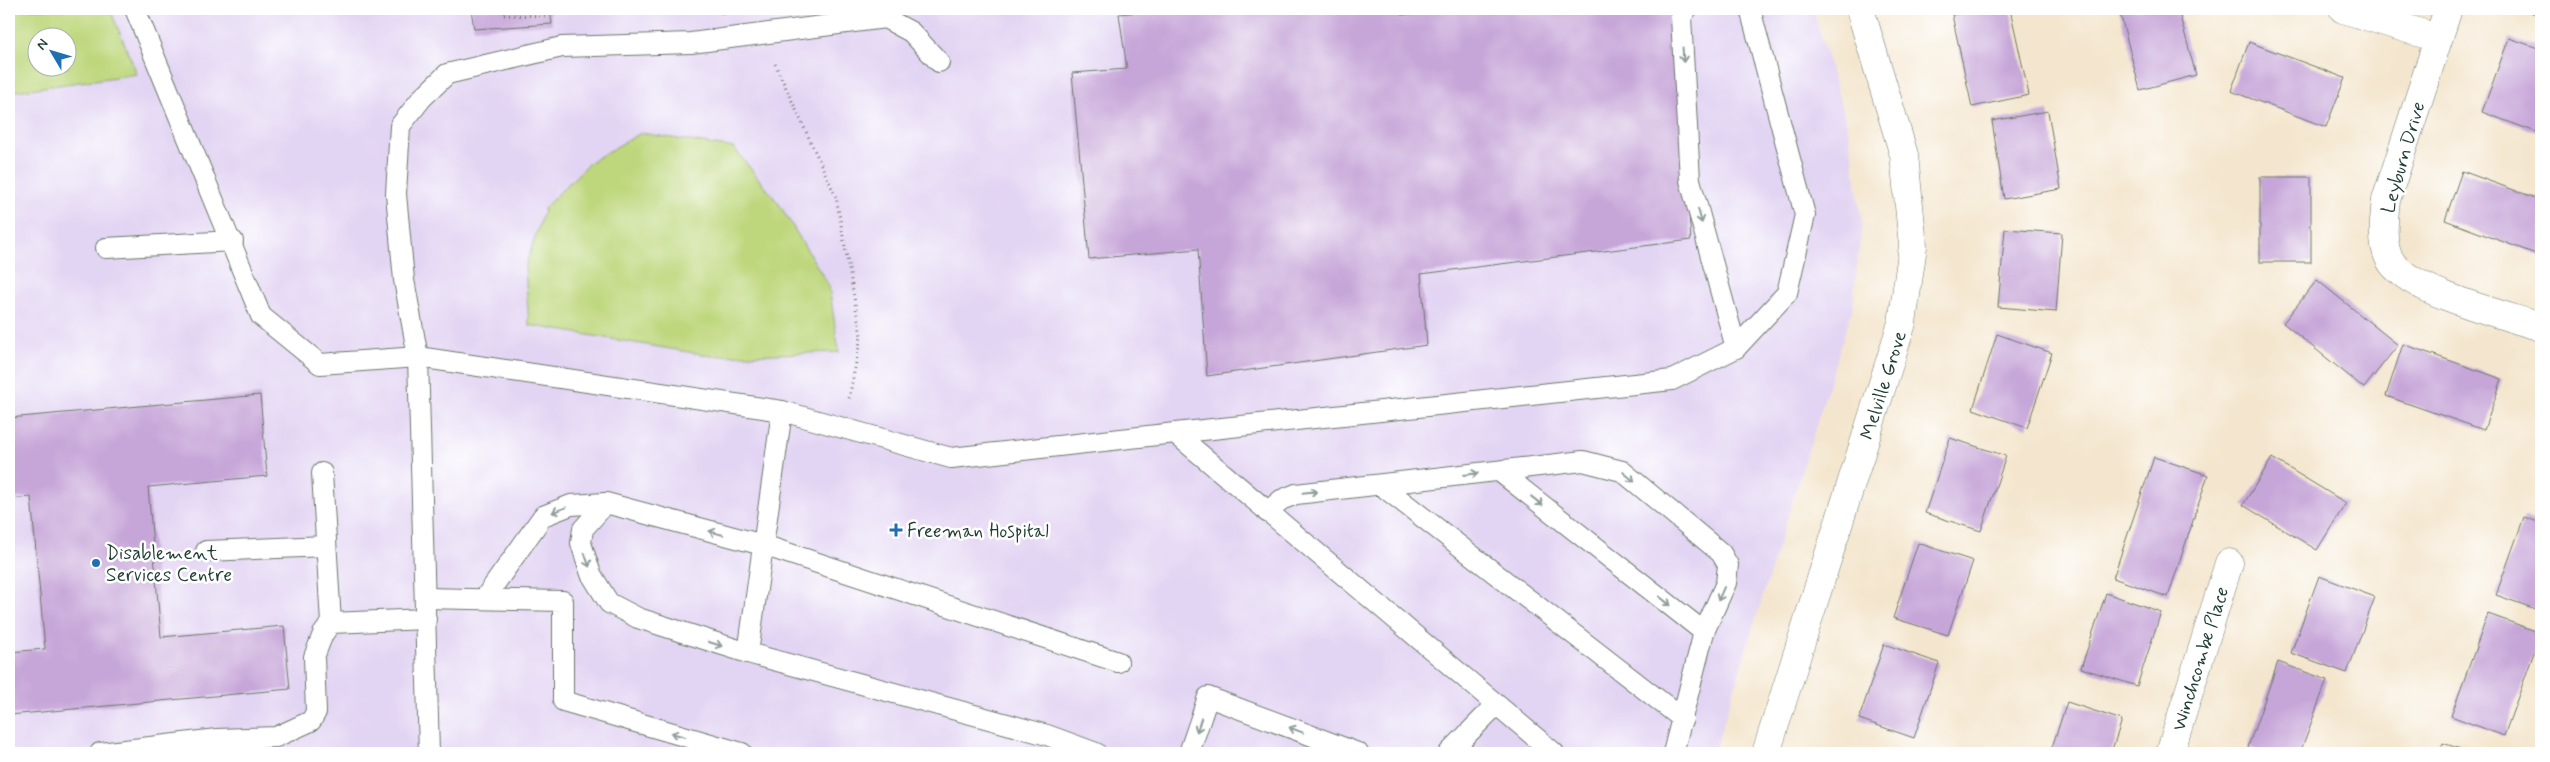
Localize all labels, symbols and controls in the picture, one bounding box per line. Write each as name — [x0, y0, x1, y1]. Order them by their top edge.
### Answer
north arrow — [28, 28, 78, 78]
text: N — [33, 35, 53, 54]
one-way arrow — [1679, 47, 1688, 63]
street label: Leyburn Drive — [2376, 99, 2431, 216]
one-way arrow — [1696, 208, 1706, 224]
street label: Melville Grove — [1855, 328, 1913, 443]
one-way arrow — [1463, 469, 1479, 479]
one-way arrow — [1623, 472, 1636, 483]
one-way arrow — [1301, 487, 1317, 497]
one-way arrow — [1530, 496, 1544, 506]
one-way arrow — [551, 506, 567, 515]
place label: Freeman Hospital — [907, 519, 1049, 544]
marker: Freeman Hospital — [889, 523, 903, 537]
one-way arrow — [709, 527, 725, 537]
place label: Disablement Services Centre — [106, 541, 232, 588]
one-way arrow — [582, 552, 592, 568]
marker: Disablement Services Centre — [90, 557, 102, 569]
street label: Winchcombe Place — [2167, 584, 2235, 734]
one-way arrow — [1716, 586, 1726, 601]
one-way arrow — [1658, 596, 1671, 607]
one-way arrow — [707, 639, 723, 649]
one-way arrow — [1194, 717, 1203, 732]
one-way arrow — [1289, 725, 1305, 734]
one-way arrow — [671, 729, 687, 739]

